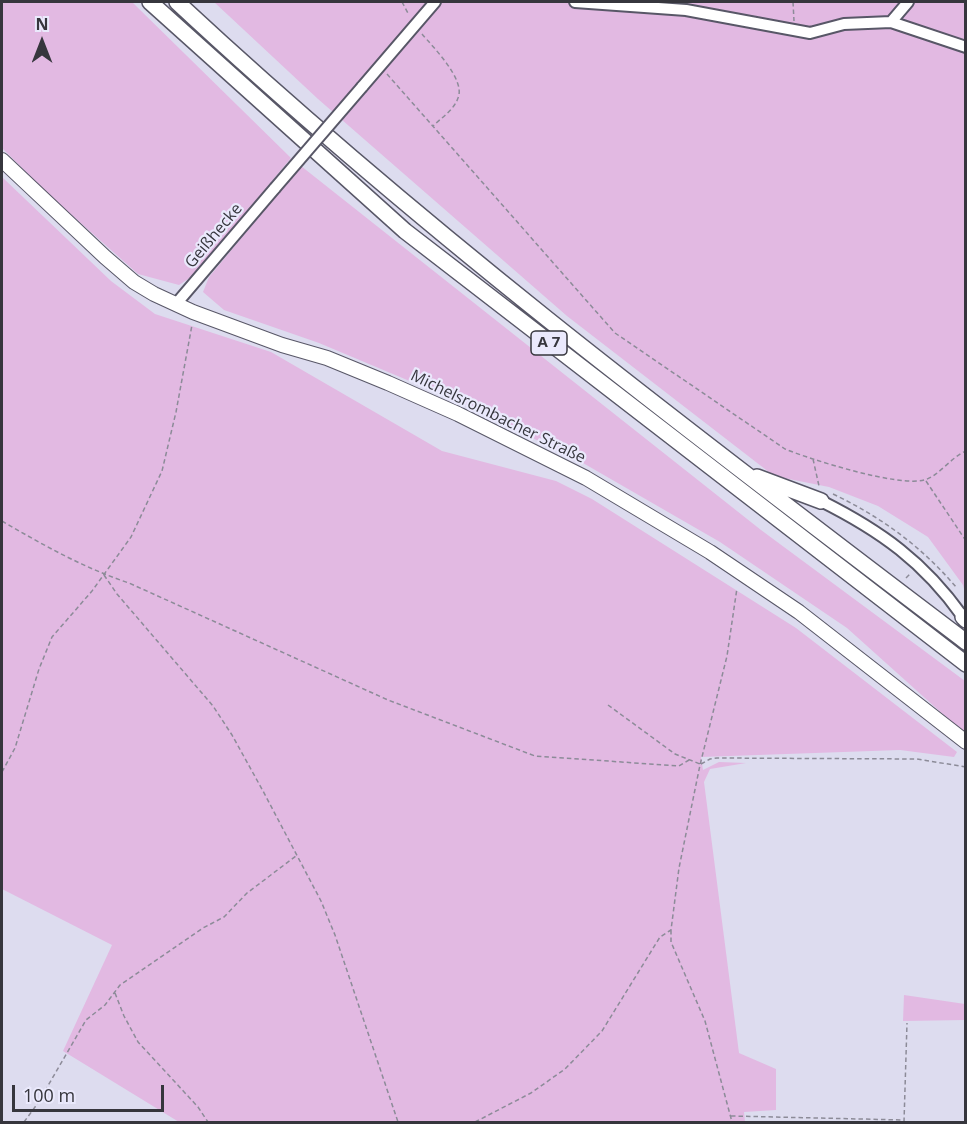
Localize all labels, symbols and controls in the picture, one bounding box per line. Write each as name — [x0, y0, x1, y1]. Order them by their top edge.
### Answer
north arrow — [12, 12, 72, 72]
text: N — [35, 13, 49, 35]
street label: Geißhecke — [181, 200, 247, 272]
road number: A 7 — [531, 331, 567, 355]
street label: Michelsrombacher Straße — [407, 366, 589, 468]
scale bar — [15, 1073, 166, 1111]
text: 100 m — [23, 1083, 75, 1107]

